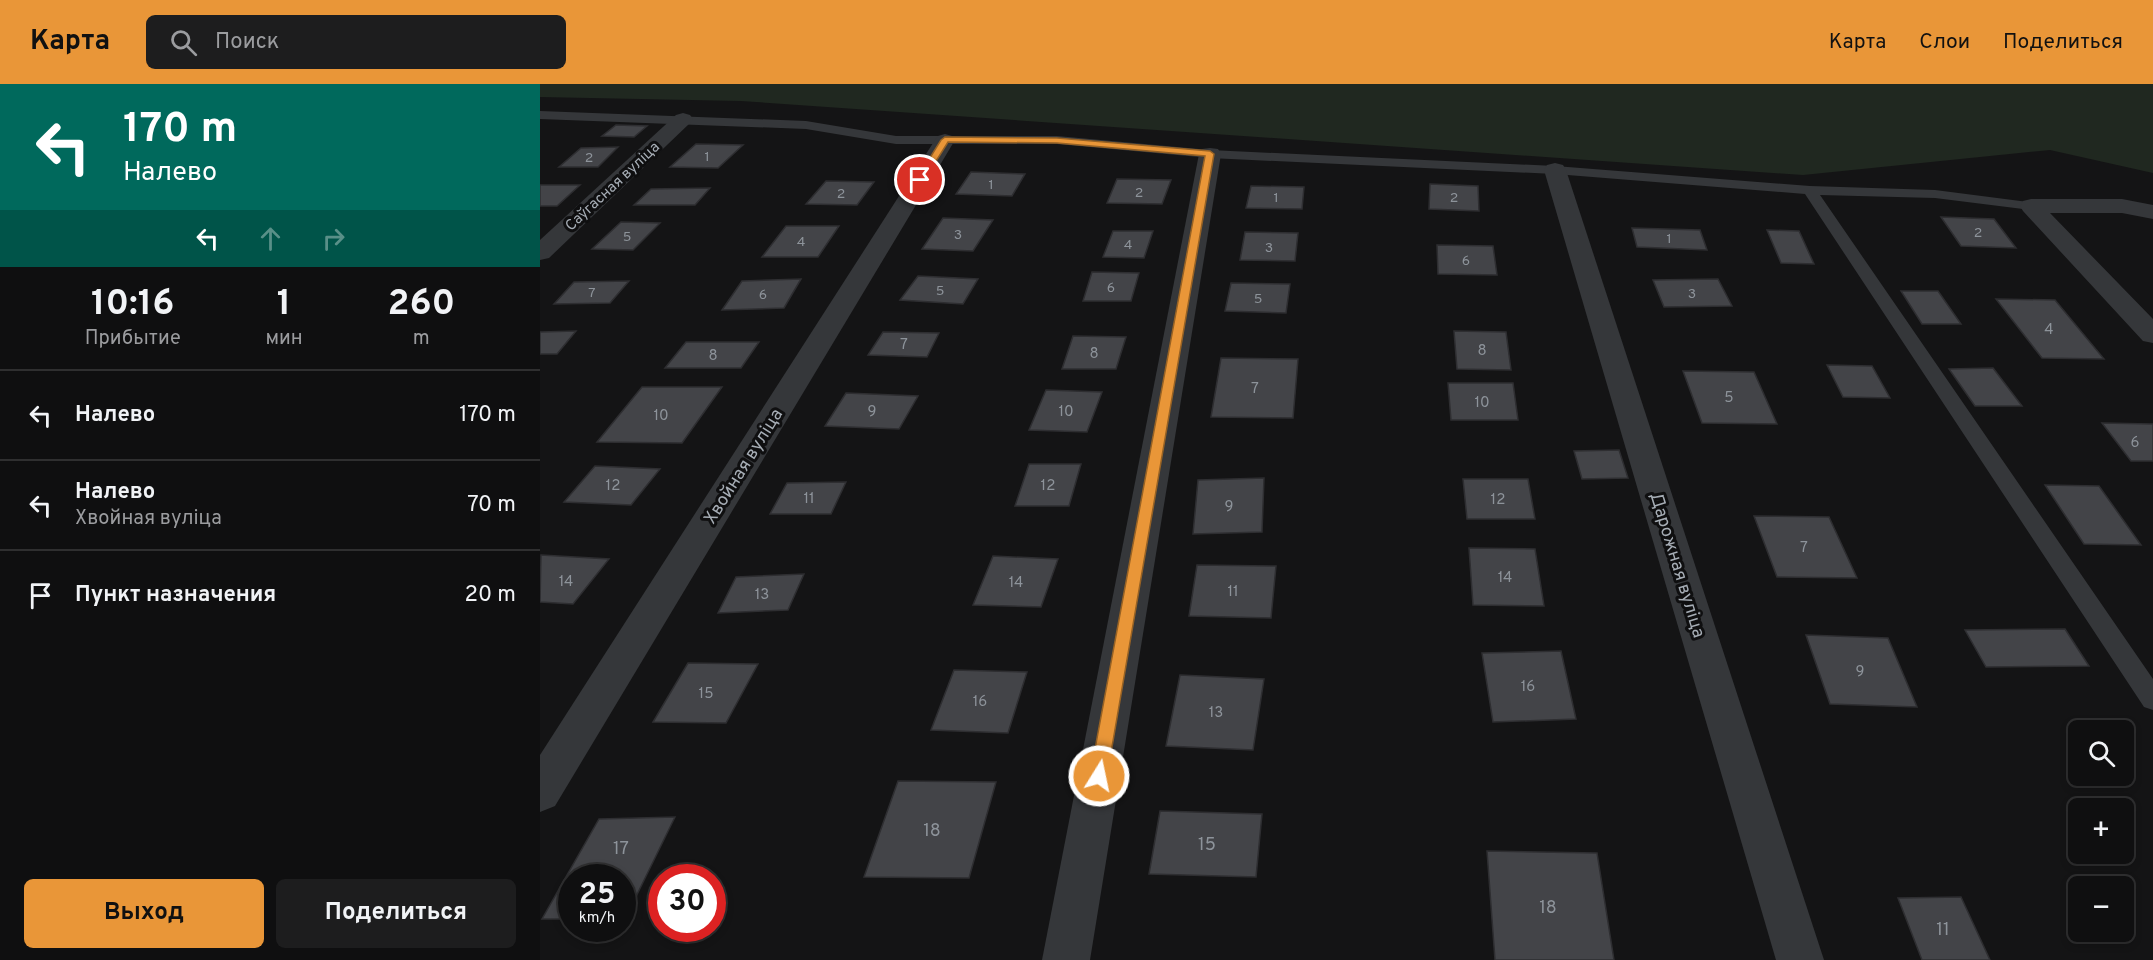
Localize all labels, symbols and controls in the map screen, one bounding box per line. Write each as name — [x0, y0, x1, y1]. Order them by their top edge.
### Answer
search box — [146, 15, 566, 69]
text: Карта — [30, 24, 110, 60]
icon: search — [167, 26, 200, 59]
text: Поиск — [215, 29, 279, 56]
text: Карта — [1829, 29, 1886, 56]
text: Слои — [1919, 29, 1970, 56]
text: Поделиться — [2003, 29, 2123, 56]
text: 170 m — [123, 104, 237, 157]
icon: left — [24, 108, 102, 186]
street label: Саўгасная вуліца — [562, 138, 664, 236]
house number: 1 — [704, 149, 710, 166]
house number: 2 — [585, 150, 593, 167]
pin — [894, 154, 945, 205]
text: Налево — [123, 156, 217, 190]
icon: arrive — [903, 163, 936, 196]
house number: 1 — [988, 177, 994, 194]
house number: 2 — [1135, 185, 1143, 202]
house number: 2 — [837, 186, 845, 203]
house number: 1 — [1273, 190, 1279, 207]
house number: 2 — [1450, 190, 1458, 207]
icon: left — [191, 222, 224, 255]
icon: ahead — [254, 222, 287, 255]
icon: right — [317, 222, 350, 255]
house number: 2 — [1974, 225, 1982, 242]
house number: 3 — [954, 227, 962, 244]
house number: 5 — [623, 229, 631, 246]
house number: 1 — [1666, 231, 1672, 248]
house number: 4 — [797, 234, 805, 251]
house number: 4 — [1124, 237, 1132, 254]
house number: 3 — [1265, 240, 1273, 257]
house number: 6 — [1462, 253, 1470, 270]
house number: 6 — [1107, 280, 1115, 297]
text: 10:16 — [91, 282, 174, 328]
text: 1 — [277, 282, 291, 328]
text: 260 — [387, 282, 455, 328]
house number: 5 — [936, 283, 944, 300]
house number: 7 — [588, 285, 596, 302]
house number: 3 — [1688, 286, 1696, 303]
house number: 6 — [759, 287, 767, 304]
house number: 5 — [1254, 291, 1262, 308]
house number: 4 — [2044, 321, 2054, 340]
text: Прибытие — [85, 326, 181, 352]
text: мин — [265, 326, 303, 352]
text: m — [413, 326, 430, 352]
house number: 7 — [900, 336, 908, 355]
house number: 8 — [1477, 342, 1487, 361]
house number: 8 — [1089, 345, 1099, 364]
house number: 8 — [708, 347, 718, 366]
house number: 7 — [1251, 380, 1259, 399]
house number: 5 — [1724, 389, 1734, 408]
house number: 10 — [1474, 394, 1490, 413]
icon: left — [24, 399, 57, 432]
text: Налево — [75, 402, 155, 429]
text: 170 m — [459, 402, 516, 429]
house number: 9 — [868, 403, 876, 422]
house number: 10 — [1058, 403, 1074, 422]
street label: Хвойная вуліца — [700, 405, 789, 529]
house number: 10 — [653, 407, 669, 426]
house number: 6 — [2131, 434, 2140, 453]
house number: 12 — [606, 477, 620, 496]
house number: 12 — [1041, 477, 1055, 496]
text: Налево — [75, 479, 155, 506]
icon: left — [24, 489, 57, 522]
house number: 11 — [803, 490, 815, 509]
street label: Дарожная вуліца — [1644, 490, 1710, 641]
house number: 12 — [1491, 491, 1505, 510]
text: 70 m — [467, 492, 516, 519]
house number: 9 — [1225, 498, 1233, 517]
text: Хвойная вуліца — [75, 506, 222, 532]
house number: 7 — [1800, 539, 1808, 558]
house number: 14 — [1498, 569, 1512, 588]
house number: 14 — [559, 573, 573, 592]
house number: 14 — [1009, 574, 1023, 593]
icon: arrive — [24, 579, 57, 612]
text: Пункт назначения — [75, 582, 276, 609]
text: 20 m — [465, 582, 516, 609]
house number: 11 — [1227, 583, 1239, 602]
house number: 13 — [755, 586, 769, 605]
house number: 9 — [1856, 663, 1864, 682]
house number: 16 — [1521, 678, 1535, 697]
house number: 15 — [699, 685, 713, 704]
house number: 16 — [973, 693, 987, 712]
house number: 13 — [1209, 704, 1223, 723]
map controls — [2068, 720, 2134, 942]
button: search — [2068, 720, 2134, 786]
position arrow — [1067, 744, 1131, 808]
button: + — [2068, 798, 2134, 864]
house number: 18 — [923, 820, 941, 843]
house number: 15 — [1198, 834, 1216, 857]
house number: 17 — [613, 838, 629, 861]
speed limit sign: 30 — [648, 864, 726, 942]
button: − — [2068, 876, 2134, 942]
text: 25 — [579, 877, 615, 914]
button: Выход — [24, 879, 264, 948]
button: Поделиться — [276, 879, 516, 948]
house number: 18 — [1539, 897, 1557, 920]
text: km/h — [579, 909, 615, 928]
house number: 11 — [1936, 919, 1950, 942]

